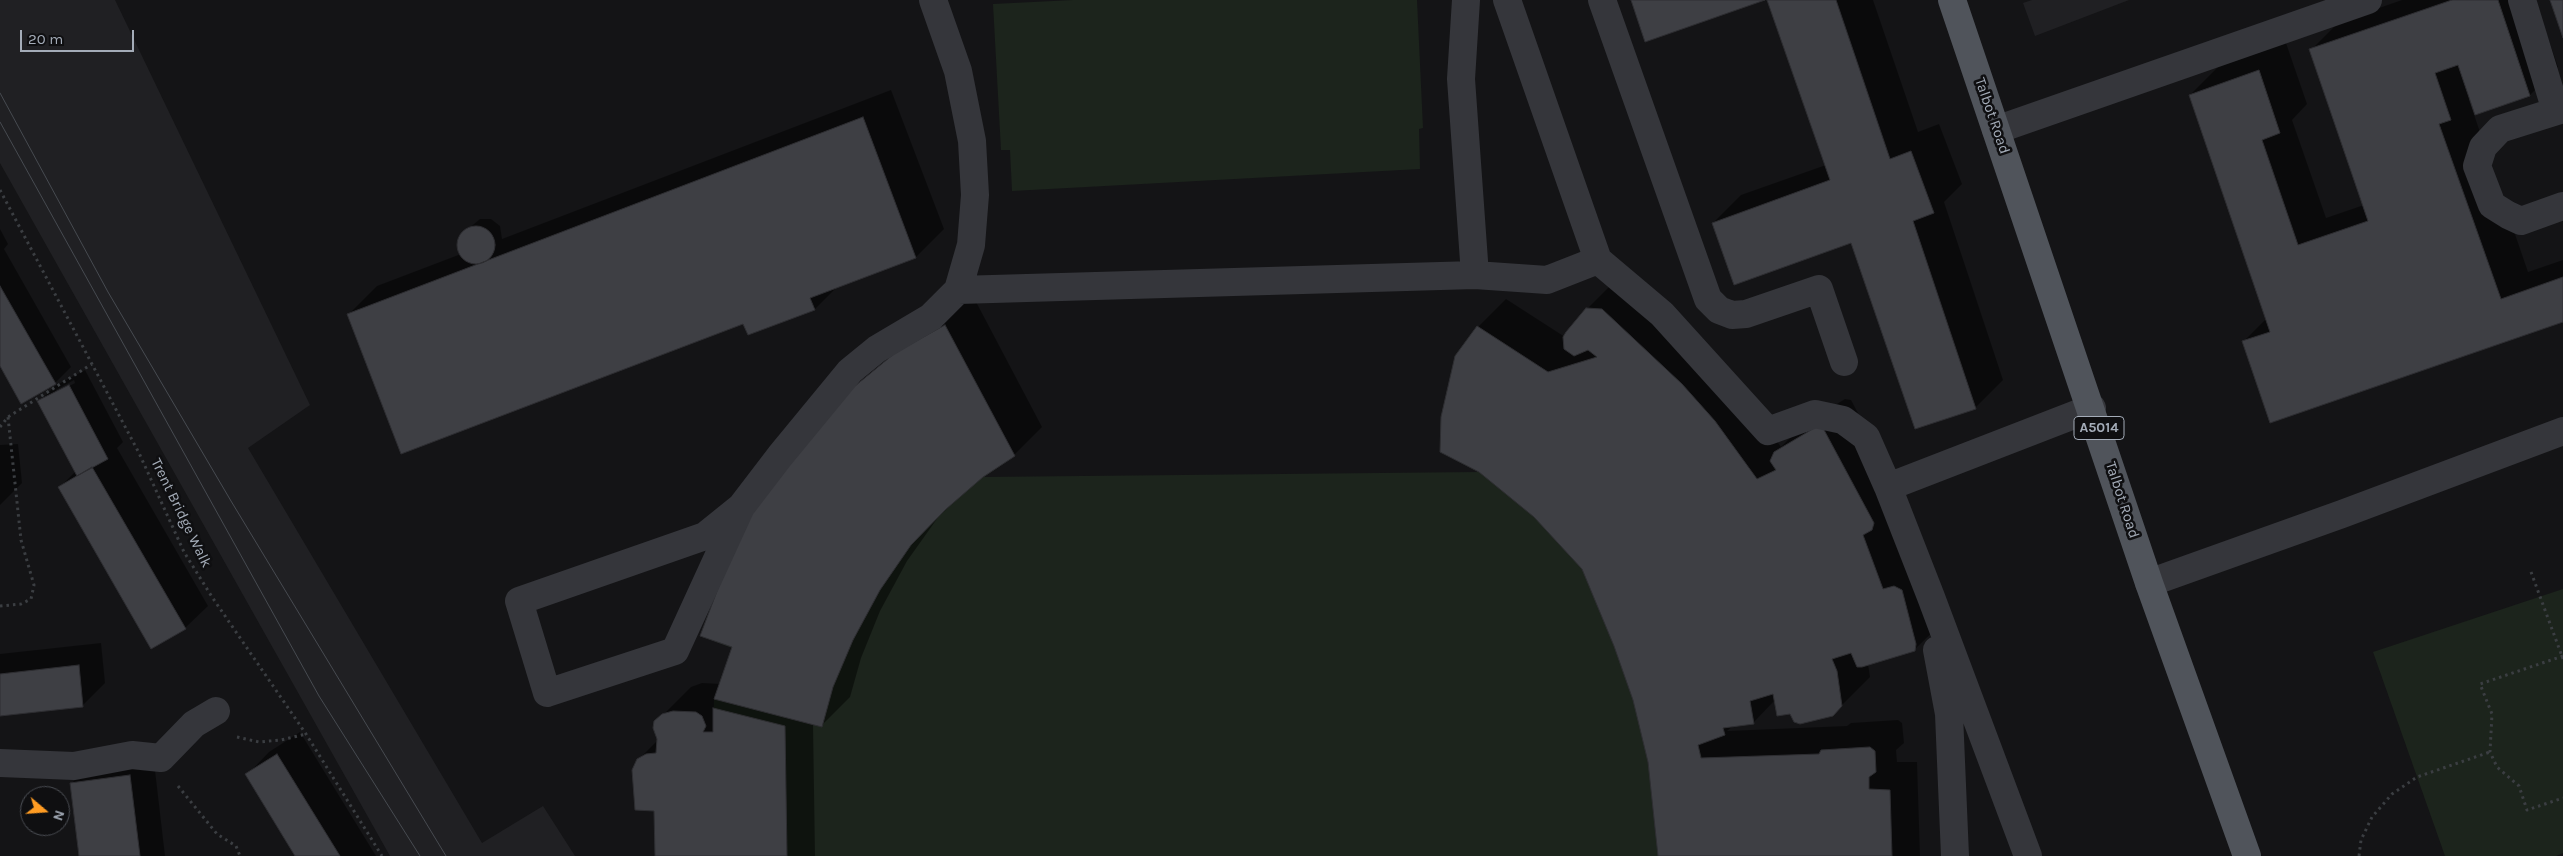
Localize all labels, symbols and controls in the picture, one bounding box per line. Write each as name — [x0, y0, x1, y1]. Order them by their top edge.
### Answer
scale bar — [22, 20, 136, 52]
text: 20 m — [28, 30, 63, 48]
street label: Talbot Road — [1971, 75, 2013, 157]
road number: A5014 — [2074, 416, 2124, 439]
street label: Trent Bridge Walk — [147, 455, 215, 571]
street label: Talbot Road — [2101, 459, 2143, 541]
north arrow — [20, 786, 70, 836]
text: N — [49, 808, 68, 823]

